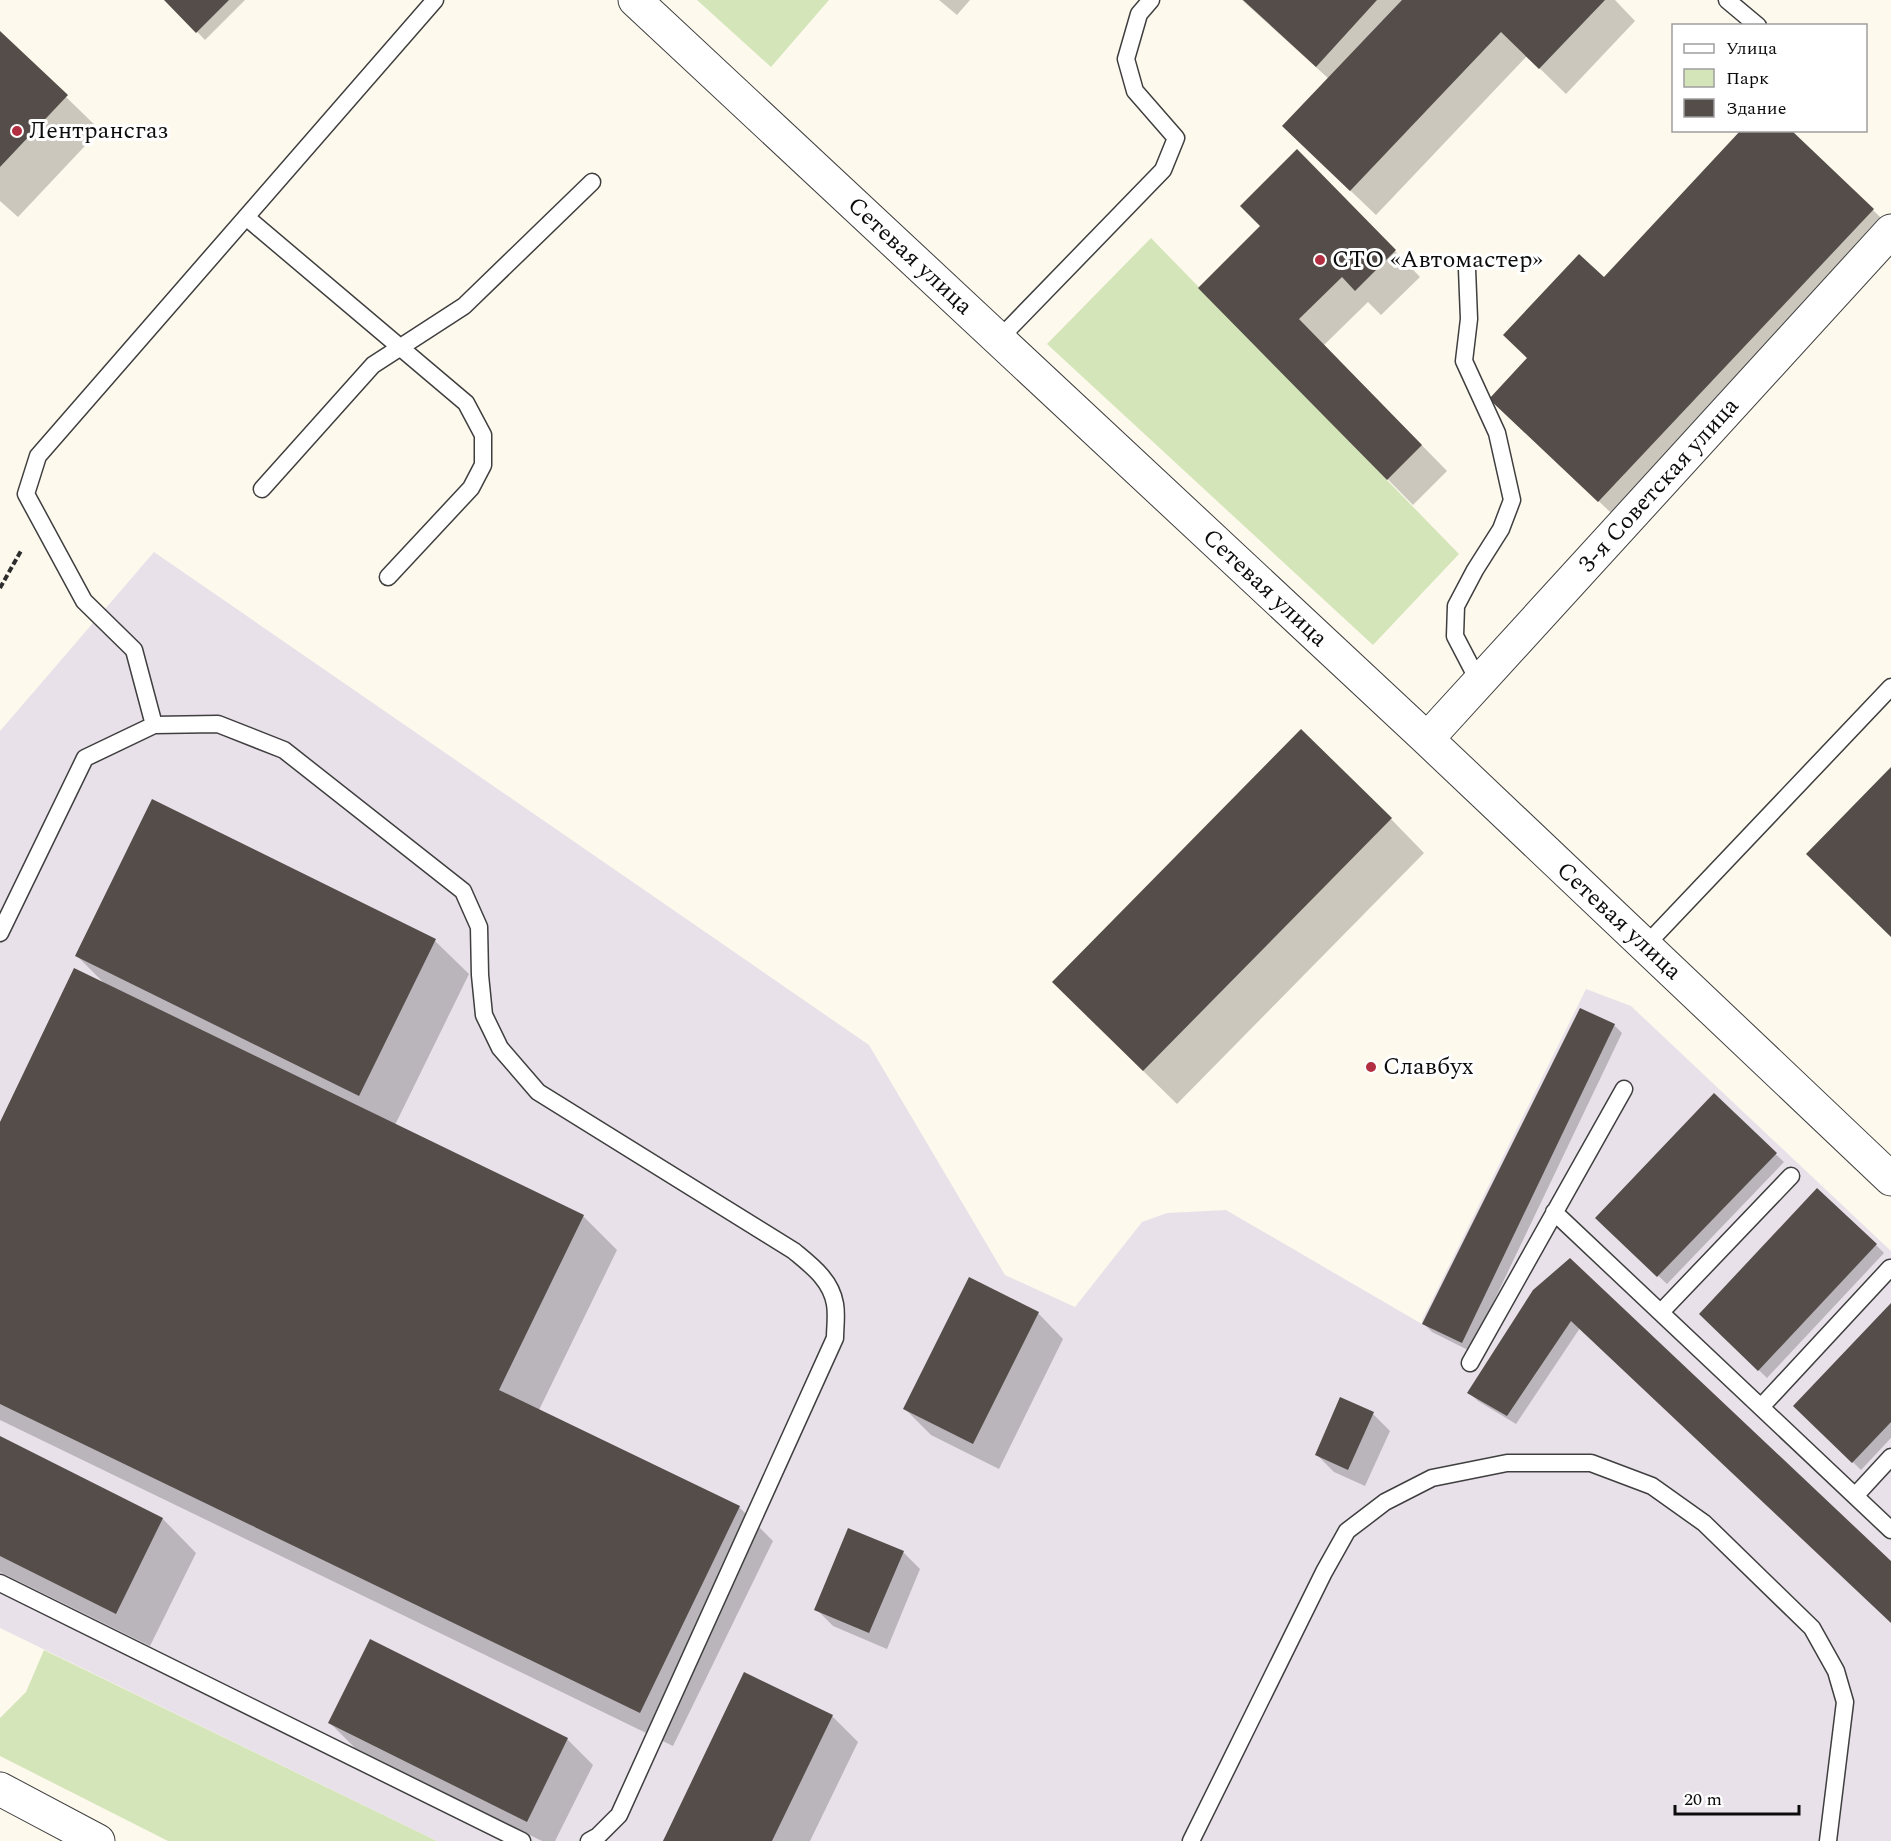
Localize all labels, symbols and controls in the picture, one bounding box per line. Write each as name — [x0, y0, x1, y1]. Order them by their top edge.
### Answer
legend — [1672, 24, 1867, 132]
text: Улица — [1726, 35, 1777, 62]
text: Парк — [1726, 65, 1769, 92]
text: Здание — [1726, 95, 1786, 122]
place label: Лентрансгаз — [29, 113, 168, 149]
marker: Лентрансгаз — [10, 124, 24, 138]
street label: Сетевая улица — [839, 188, 981, 324]
place label: СТО «Автомастер» — [1332, 242, 1543, 278]
marker: СТО «Автомастер» — [1313, 253, 1327, 267]
street label: 3-я Советская улица — [1570, 389, 1748, 581]
street label: Сетевая улица — [1194, 520, 1336, 656]
street label: Сетевая улица — [1548, 853, 1690, 989]
place label: Славбух — [1383, 1049, 1474, 1085]
marker: Славбух — [1364, 1060, 1378, 1074]
scale bar — [1675, 1778, 1800, 1816]
text: 20 m — [1684, 1786, 1722, 1813]

